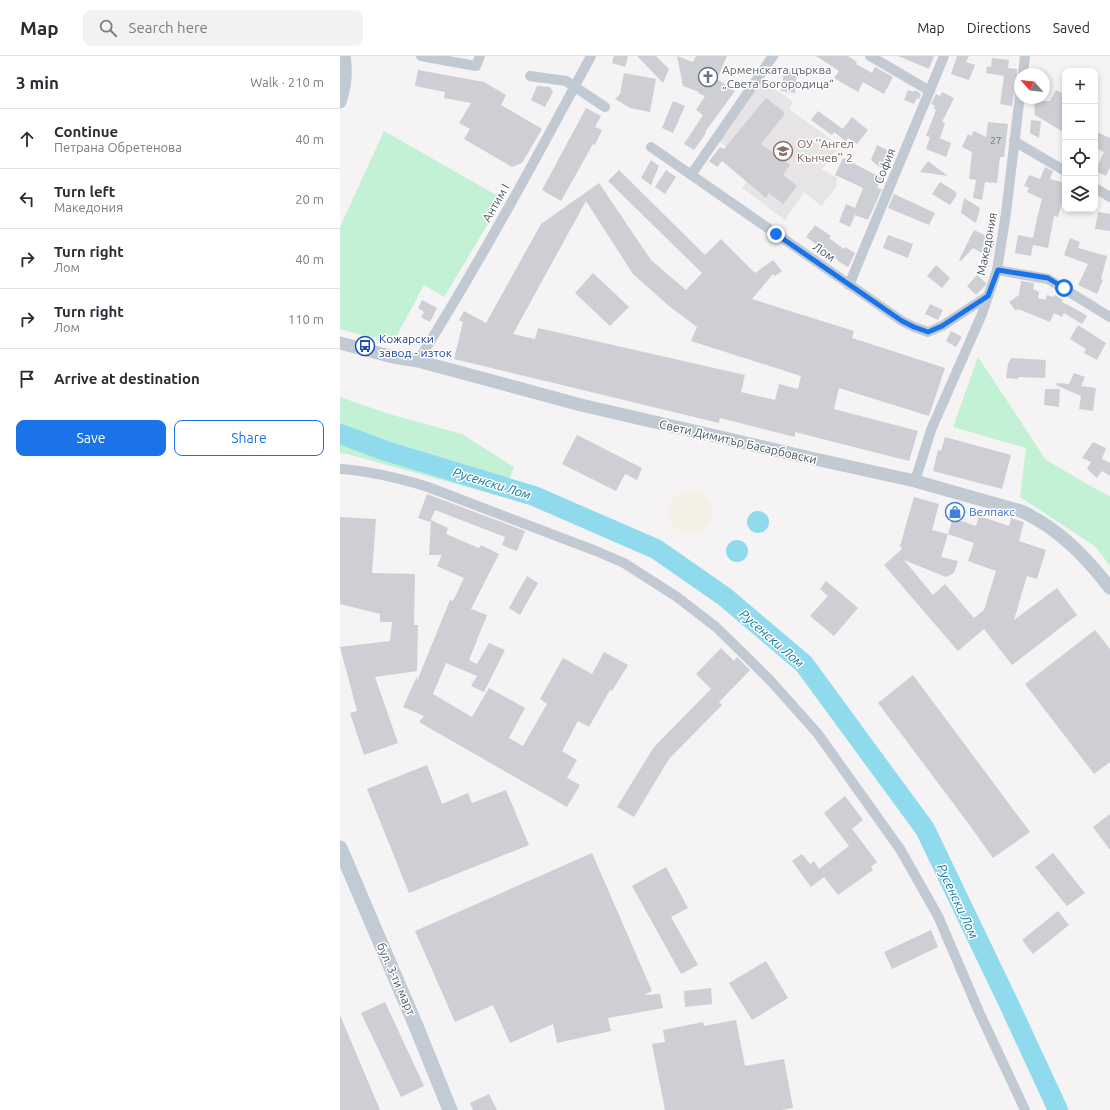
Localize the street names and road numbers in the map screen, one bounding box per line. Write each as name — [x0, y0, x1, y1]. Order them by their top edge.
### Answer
street label: София — [872, 146, 898, 185]
street label: Антим I — [479, 181, 512, 224]
street label: Македония — [974, 211, 999, 276]
street label: Лом — [811, 239, 838, 264]
street label: Свети Димитър Басарбовски — [658, 417, 818, 466]
street label: бул. 3-ти март — [375, 941, 419, 1018]

